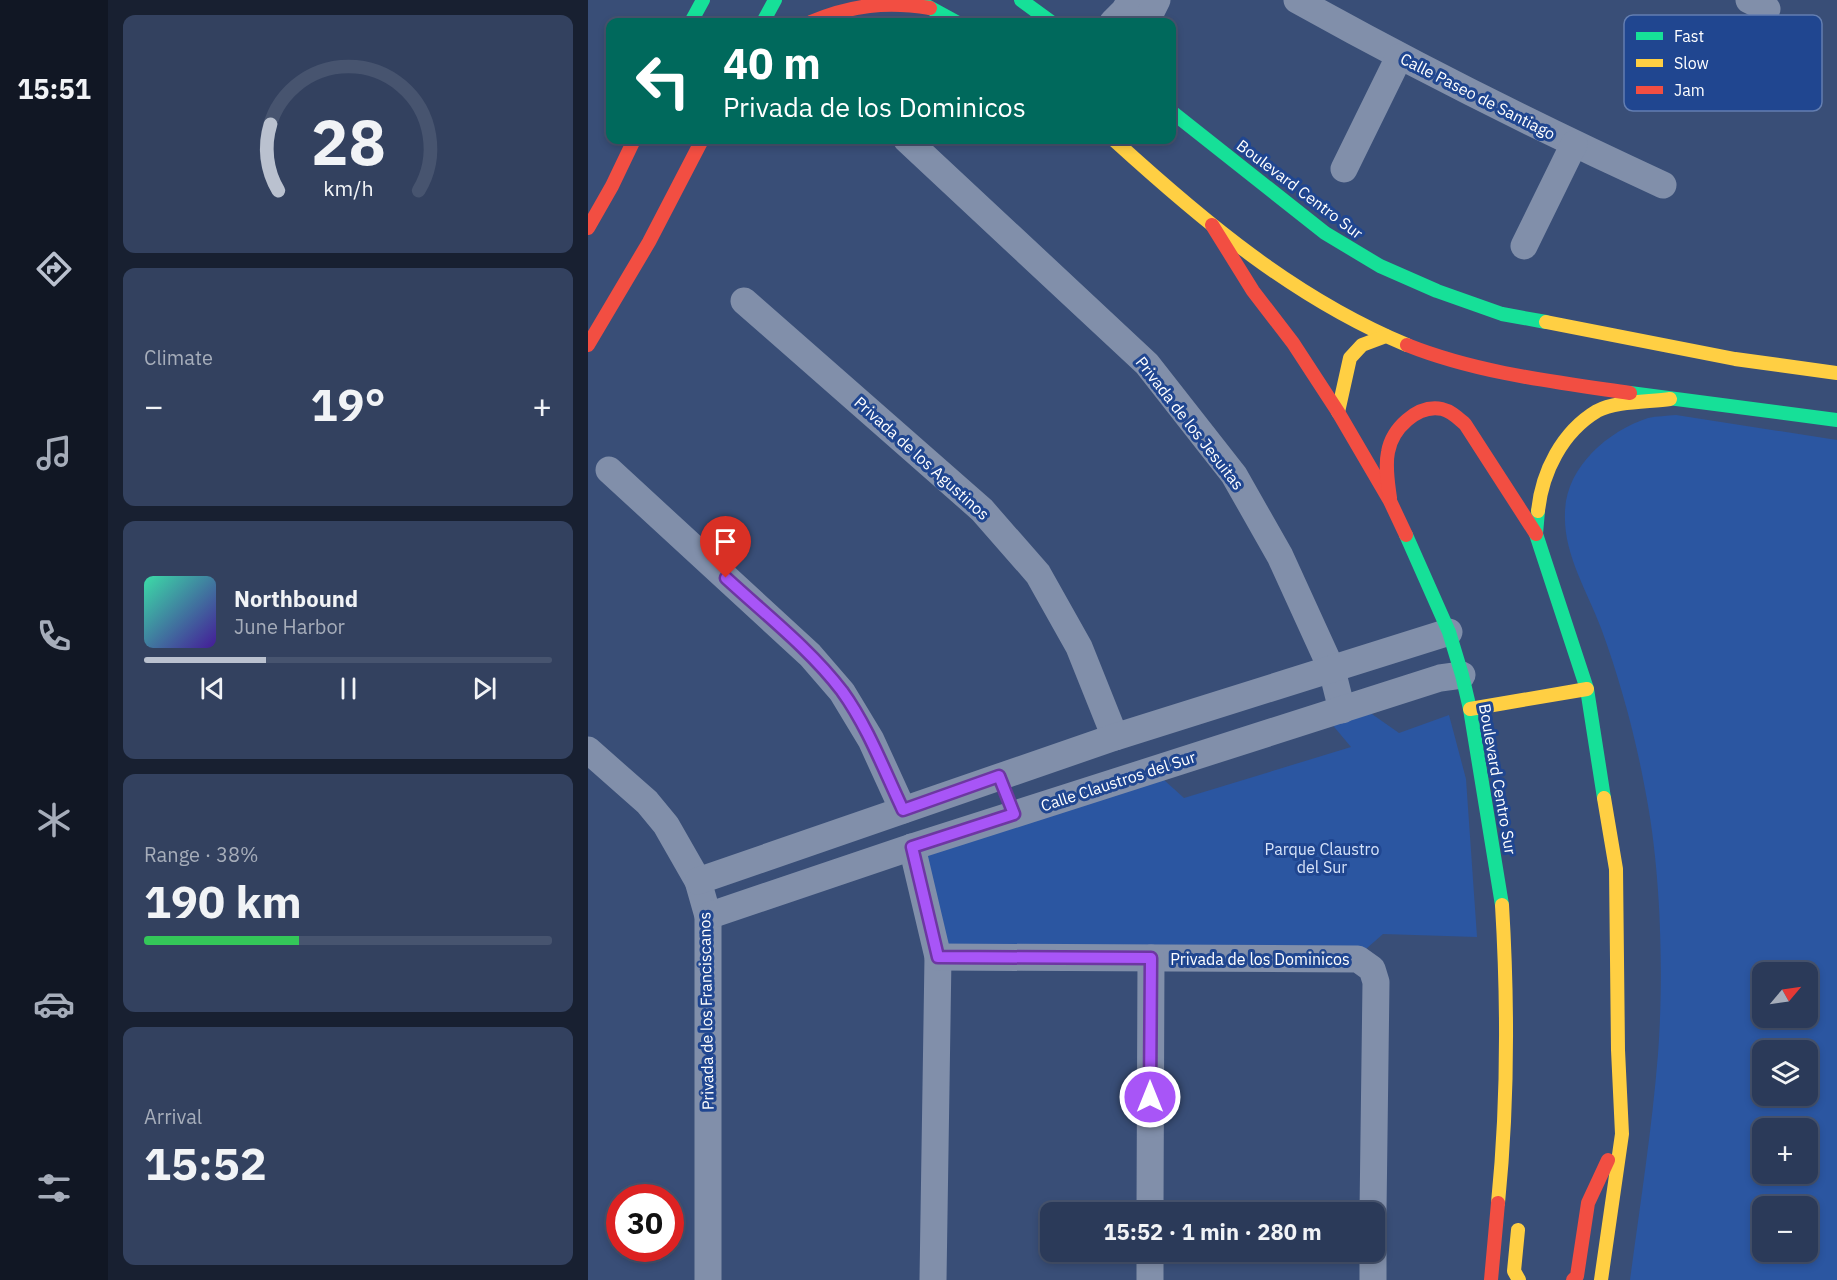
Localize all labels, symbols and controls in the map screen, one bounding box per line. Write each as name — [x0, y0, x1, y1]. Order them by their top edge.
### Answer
legend — [1624, 15, 1822, 111]
text: Fast — [1674, 26, 1704, 46]
text: 40 m — [723, 36, 821, 91]
icon: left — [624, 42, 702, 120]
street label: Calle Paseo de Santiago — [1397, 48, 1559, 144]
text: Slow — [1674, 53, 1709, 73]
text: 15:51 — [17, 71, 91, 106]
text: Jam — [1674, 80, 1705, 100]
text: Privada de los Dominicos — [723, 89, 1026, 124]
text: 28 — [311, 101, 385, 182]
street label: Boulevard Centro Sur — [1233, 135, 1367, 243]
text: km/h — [323, 174, 373, 202]
icon: directions — [33, 248, 75, 290]
text: Climate — [144, 344, 213, 371]
street label: Privada de los Jesuitas — [1132, 352, 1248, 494]
text: 19° — [310, 375, 386, 433]
text: − — [144, 384, 164, 427]
text: + — [532, 384, 552, 427]
street label: Privada de los Agustinos — [850, 392, 994, 524]
icon: music — [33, 432, 75, 474]
pin — [700, 516, 751, 578]
icon: arrive — [709, 525, 742, 558]
text: Northbound — [234, 584, 358, 613]
text: June Harbor — [234, 613, 345, 640]
icon: phone — [33, 615, 75, 657]
icon: previous — [196, 672, 229, 705]
icon: pause — [332, 672, 365, 705]
icon: next — [468, 672, 501, 705]
street label: Boulevard Centro Sur — [1475, 702, 1521, 856]
street label: Calle Claustros del Sur — [1038, 746, 1198, 815]
icon: climate — [33, 799, 75, 841]
park label: Parque Claustro del Sur — [1265, 839, 1379, 877]
text: Range · 38% — [144, 841, 259, 868]
text: 190 km — [144, 872, 302, 930]
street label: Privada de los Franciscanos — [694, 912, 718, 1110]
street label: Privada de los Dominicos — [1170, 949, 1350, 969]
north arrow — [1752, 962, 1818, 1028]
map controls — [1752, 962, 1818, 1262]
icon: car — [33, 983, 75, 1025]
button: layers — [1752, 1040, 1818, 1106]
position arrow — [1118, 1065, 1182, 1129]
text: Arrival — [144, 1103, 202, 1130]
button: + — [1752, 1118, 1818, 1184]
text: 15:52 — [144, 1134, 267, 1192]
icon: filters — [33, 1167, 75, 1209]
speed limit sign: 30 — [606, 1184, 684, 1262]
button: − — [1752, 1196, 1818, 1262]
text: 15:52 · 1 min · 280 m — [1103, 1217, 1322, 1246]

